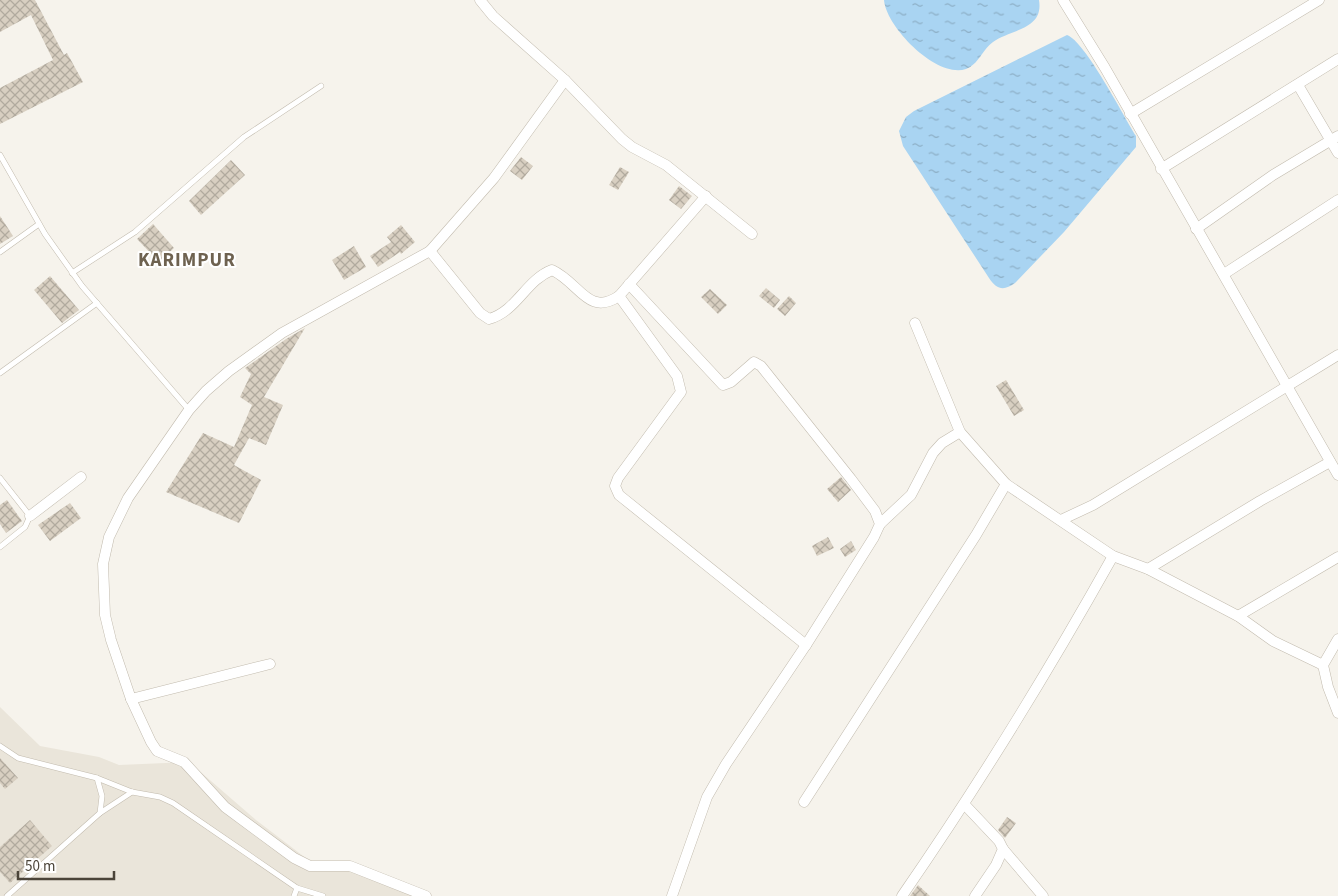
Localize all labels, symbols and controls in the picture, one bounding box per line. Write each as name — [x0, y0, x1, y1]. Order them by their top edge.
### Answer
district label: KARIMPUR — [138, 247, 236, 274]
scale bar — [18, 848, 114, 880]
text: 50 m — [25, 856, 55, 877]

